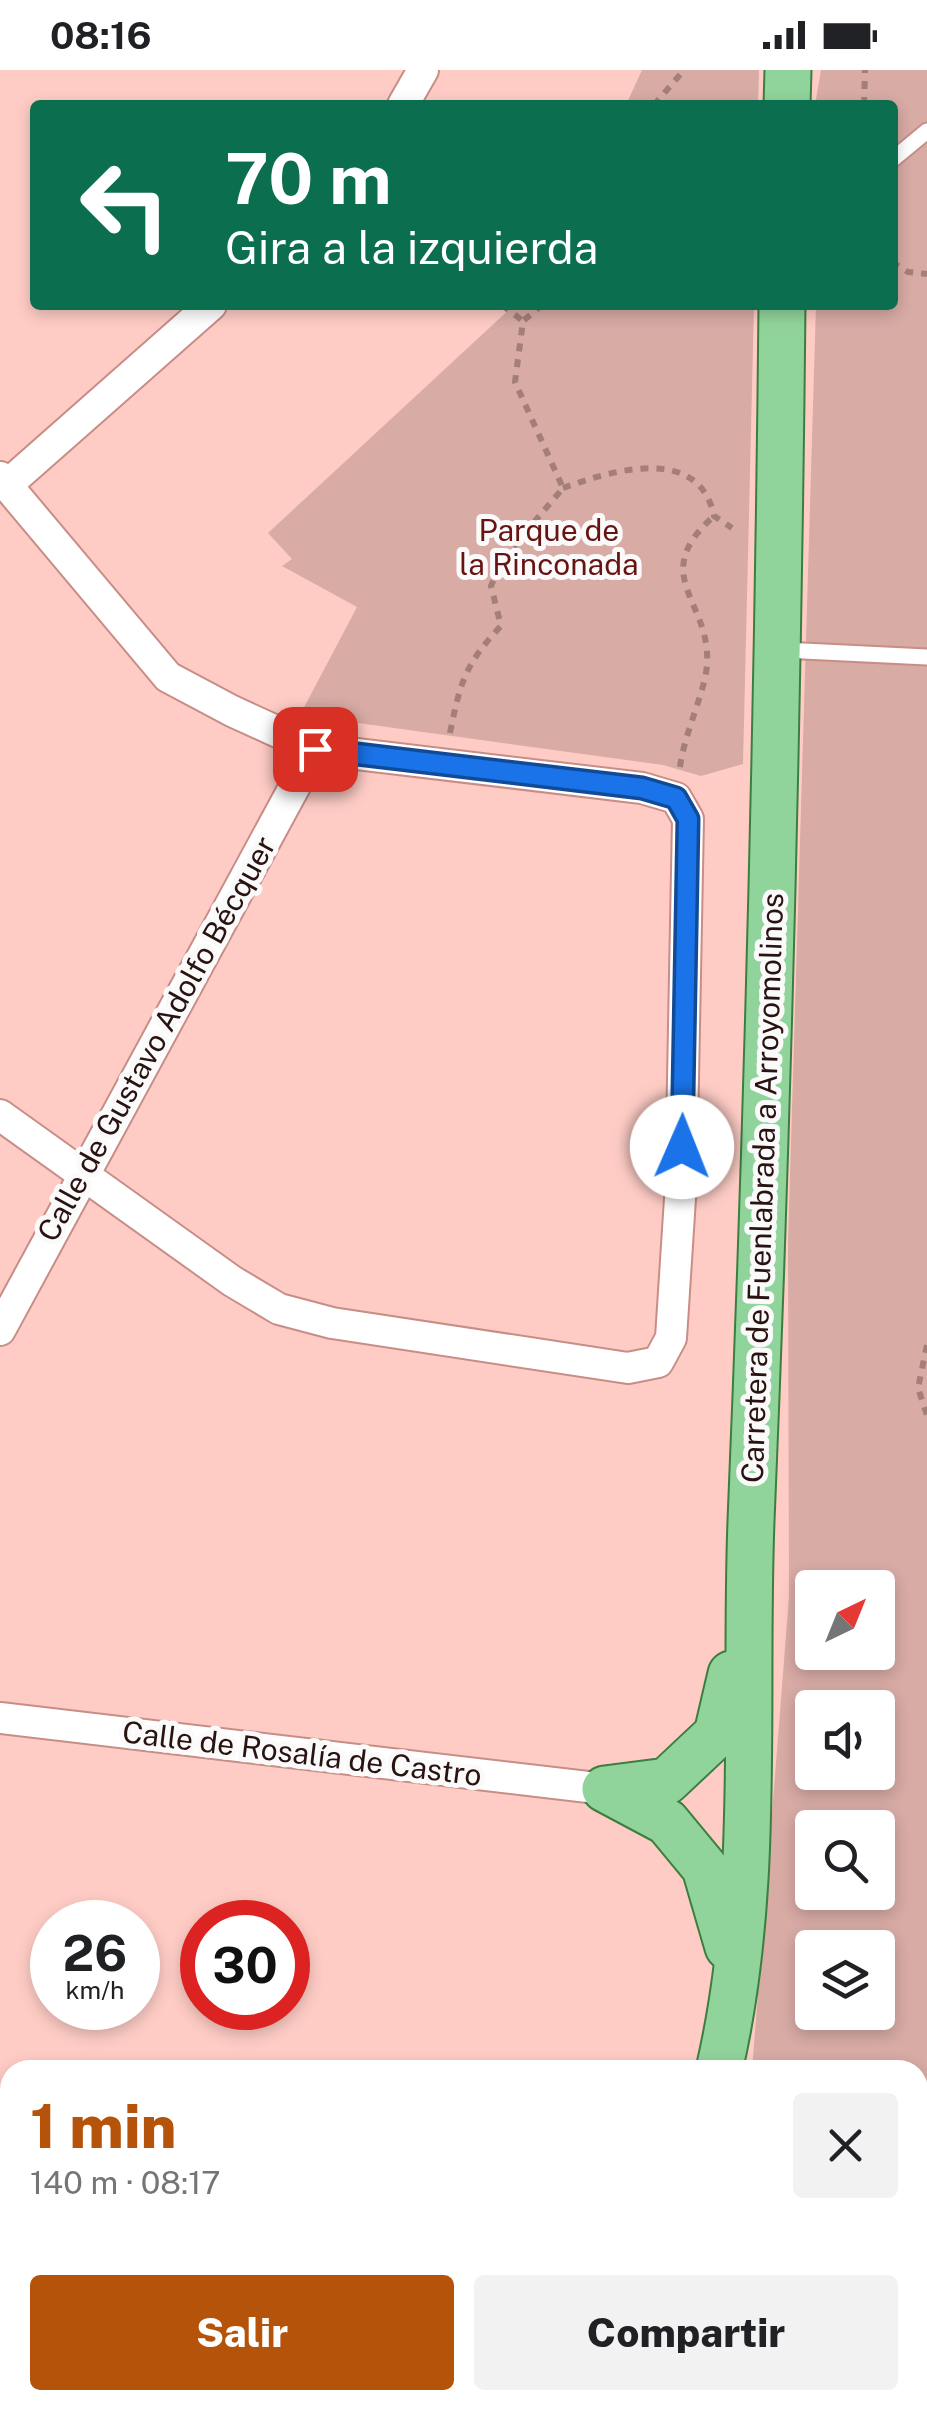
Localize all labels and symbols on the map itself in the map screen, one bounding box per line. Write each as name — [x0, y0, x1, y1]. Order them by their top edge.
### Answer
park label: Parque de la Rinconada — [459, 512, 639, 582]
pin — [273, 707, 358, 792]
street label: Calle de Gustavo Adolfo Bécquer — [29, 830, 283, 1247]
street label: Carretera de Fuenlabrada a Arroyomolinos — [734, 892, 790, 1484]
position arrow — [630, 1095, 734, 1199]
north arrow — [795, 1570, 895, 1670]
street label: Calle de Rosalía de Castro — [120, 1713, 484, 1793]
speed limit sign: 30 — [180, 1900, 310, 2030]

